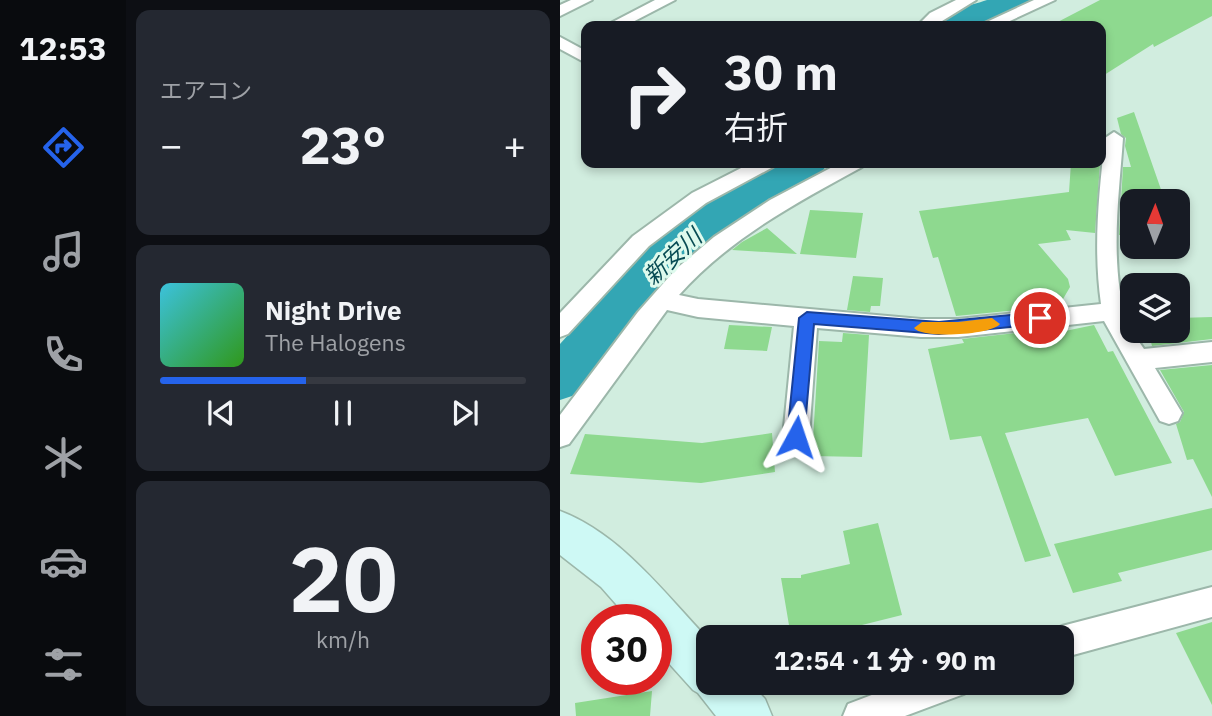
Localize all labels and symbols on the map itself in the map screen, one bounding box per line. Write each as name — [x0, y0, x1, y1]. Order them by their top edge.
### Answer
north arrow — [1120, 189, 1190, 259]
water label: 新安川 — [637, 219, 710, 290]
pin — [1010, 288, 1070, 348]
position arrow — [759, 400, 833, 474]
speed limit sign: 30 — [581, 604, 672, 695]

